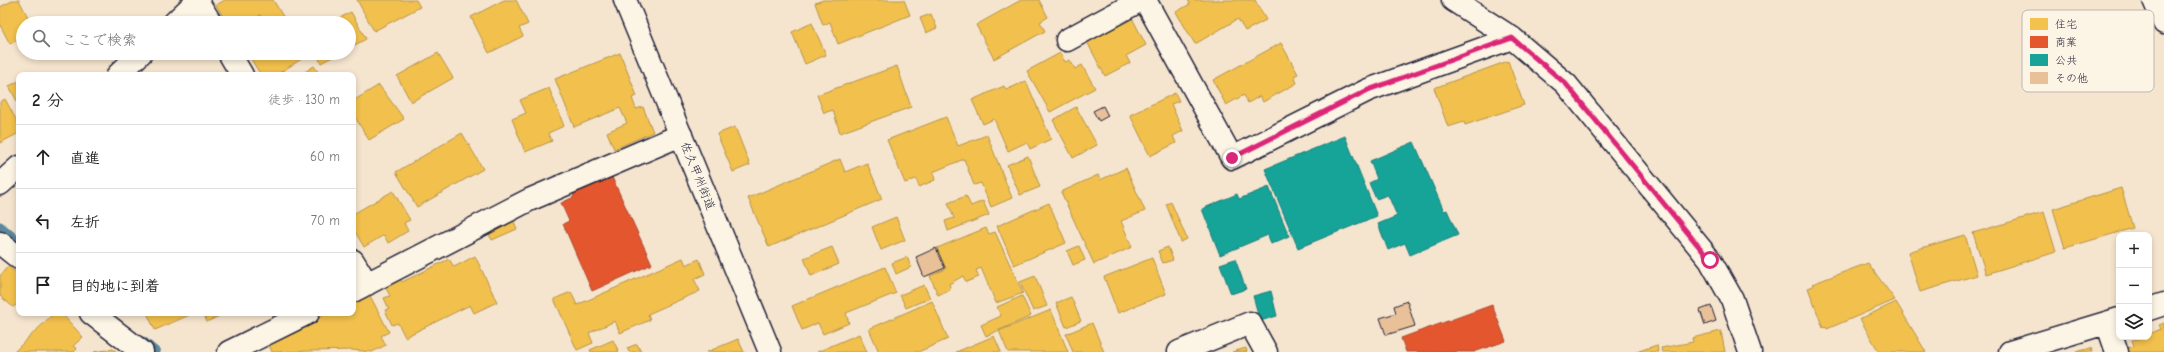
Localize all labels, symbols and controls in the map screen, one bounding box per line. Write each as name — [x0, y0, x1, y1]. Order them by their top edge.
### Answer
legend — [2022, 10, 2154, 92]
search box — [16, 16, 356, 60]
text: 住宅 — [2055, 18, 2077, 31]
icon: search — [30, 27, 52, 49]
text: ここで検索 — [62, 31, 137, 49]
text: 商業 — [2055, 36, 2077, 49]
text: 公共 — [2055, 54, 2077, 67]
text: その他 — [2055, 72, 2088, 85]
text: 2 分 — [32, 91, 64, 110]
text: 徒歩 · 130 m — [268, 92, 340, 107]
street label: 佐久甲州街道 — [678, 140, 718, 212]
icon: ahead — [32, 146, 54, 168]
text: 直進 — [70, 149, 100, 167]
text: 60 m — [310, 149, 340, 164]
route end — [1223, 149, 1241, 167]
icon: left — [32, 210, 54, 232]
text: 左折 — [70, 213, 100, 231]
text: 70 m — [311, 213, 340, 228]
map controls — [2116, 232, 2152, 340]
button: + — [2116, 232, 2152, 268]
route start — [1701, 251, 1719, 269]
button: − — [2116, 268, 2152, 304]
icon: arrive — [32, 274, 54, 296]
text: 目的地に到着 — [70, 277, 160, 295]
button: layers — [2116, 304, 2152, 340]

